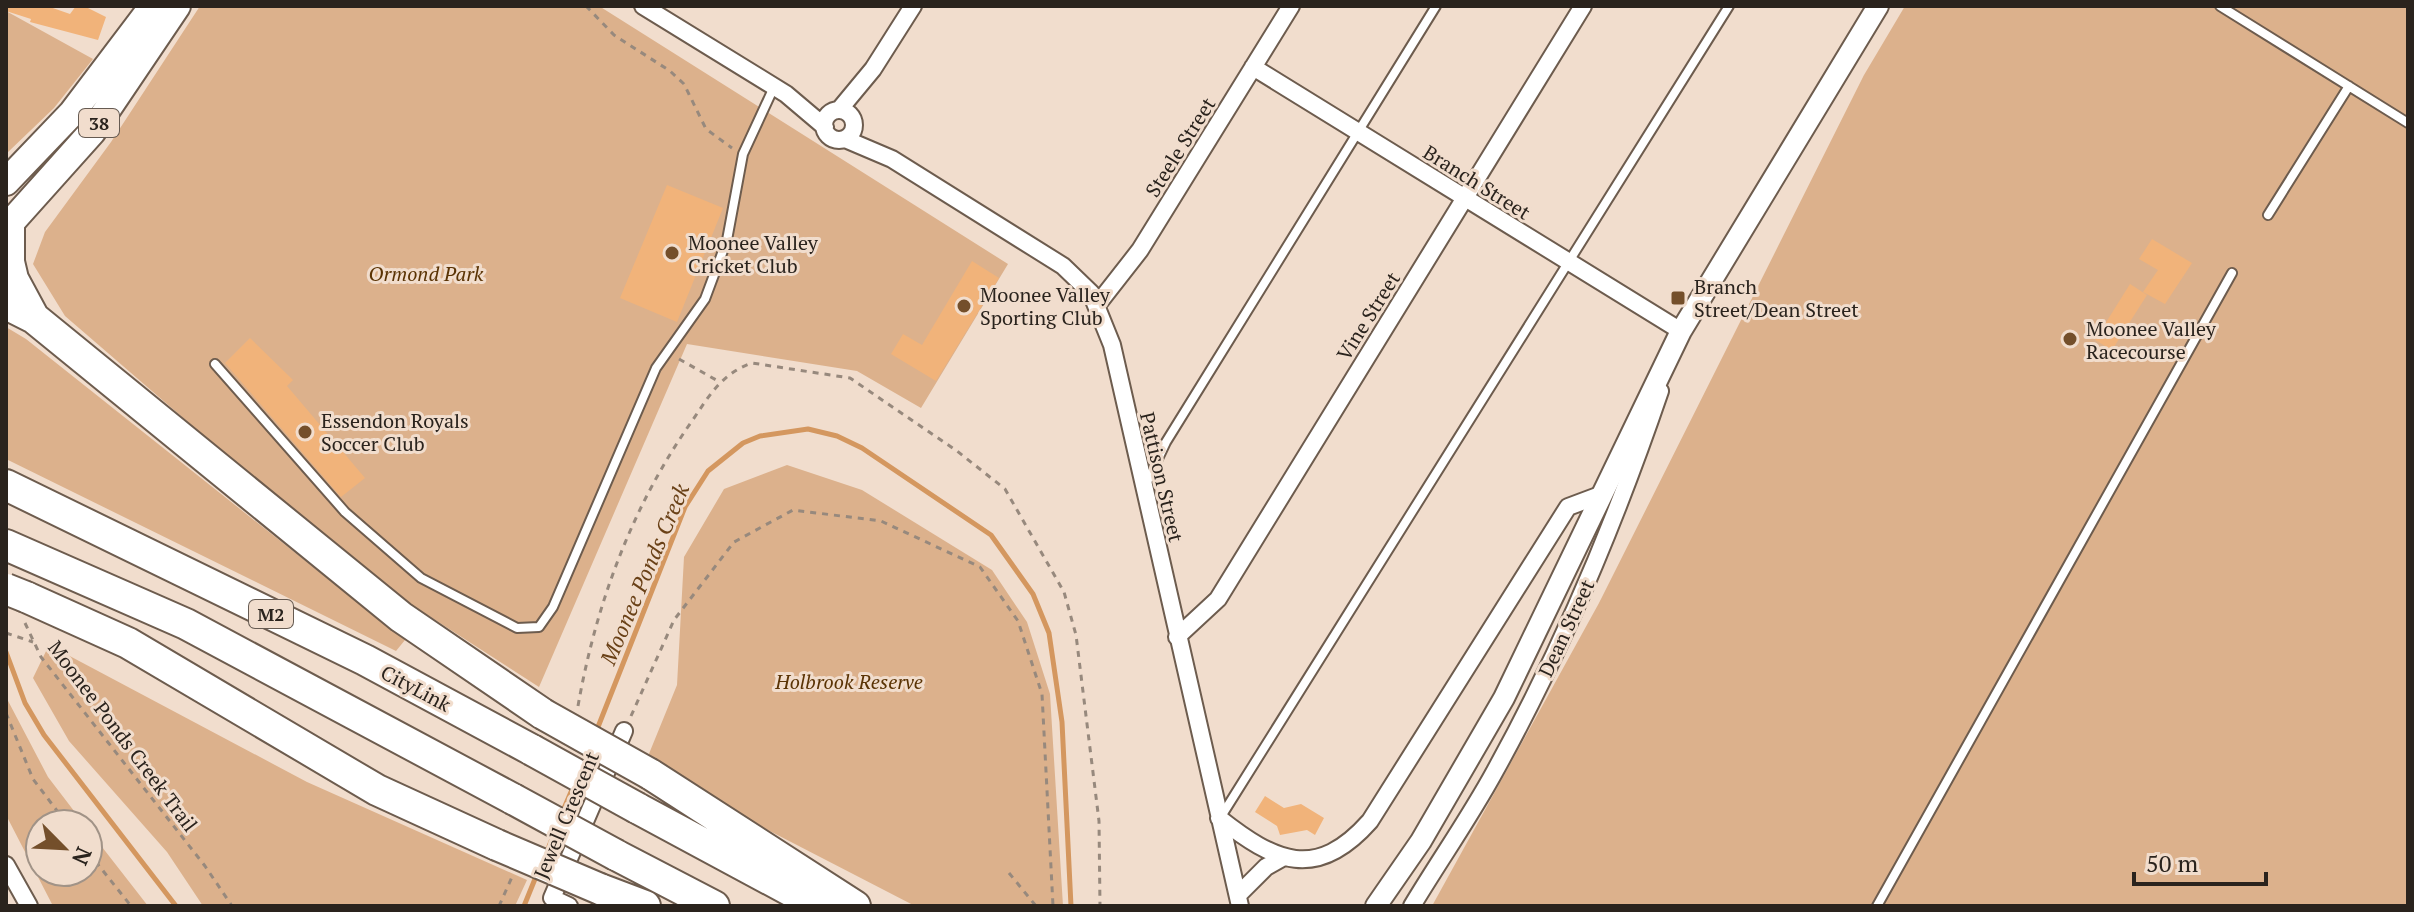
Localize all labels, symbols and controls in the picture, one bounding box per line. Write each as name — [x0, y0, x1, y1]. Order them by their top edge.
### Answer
street label: Steele Street — [1139, 92, 1222, 202]
road number: 38 — [79, 109, 119, 137]
street label: Branch Street — [1418, 138, 1536, 226]
place label: Moonee Valley Cricket Club — [688, 229, 819, 279]
marker: Moonee Valley Cricket Club — [663, 244, 681, 262]
park label: Ormond Park — [369, 260, 484, 287]
street label: Vine Street — [1330, 266, 1406, 366]
place label: Branch Street/Dean Street — [1694, 273, 1859, 323]
place label: Moonee Valley Sporting Club — [980, 281, 1111, 331]
marker: Branch Street/Dean Street — [1669, 289, 1687, 307]
marker: Moonee Valley Sporting Club — [955, 297, 973, 315]
place label: Moonee Valley Racecourse — [2086, 315, 2217, 365]
marker: Moonee Valley Racecourse — [2061, 330, 2079, 348]
place label: Essendon Royals Soccer Club — [321, 407, 469, 457]
street label: Pattison Street — [1134, 409, 1190, 545]
marker: Essendon Royals Soccer Club — [296, 423, 314, 441]
water label: Moonee Ponds Creek — [592, 479, 695, 670]
street label: Dean Street — [1532, 574, 1601, 681]
road number: M2 — [249, 600, 293, 628]
street label: Moonee Ponds Creek Trail — [42, 635, 204, 837]
street label: CityLink — [376, 658, 456, 718]
park label: Holbrook Reserve — [774, 668, 923, 695]
street label: Jewell Crescent — [527, 747, 605, 883]
north arrow — [24, 808, 104, 888]
scale bar — [2134, 836, 2266, 886]
text: N — [66, 843, 99, 870]
text: 50 m — [2146, 847, 2198, 879]

